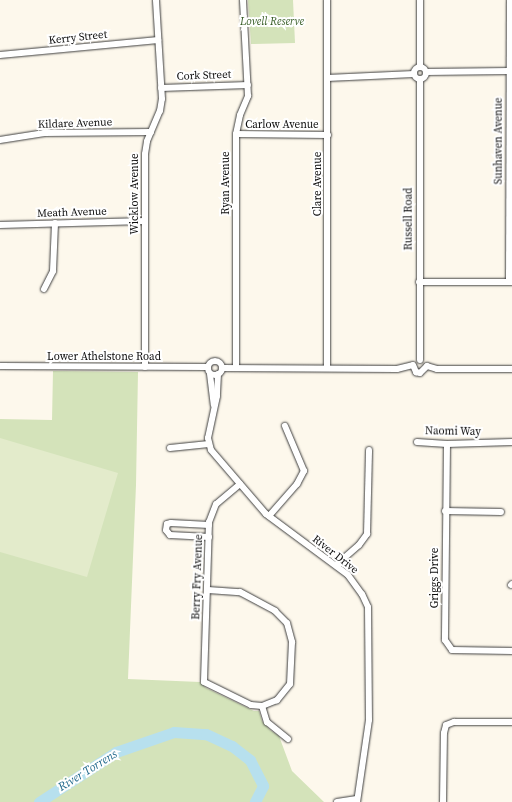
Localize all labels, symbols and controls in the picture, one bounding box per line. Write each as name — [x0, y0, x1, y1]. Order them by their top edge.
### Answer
park label: Lovell Reserve — [240, 15, 304, 29]
street label: Kerry Street — [48, 28, 108, 48]
street label: Cork Street — [177, 68, 231, 84]
street label: Sunhaven Avenue — [492, 98, 506, 184]
street label: Kildare Avenue — [38, 116, 112, 132]
street label: Carlow Avenue — [245, 118, 319, 132]
street label: Ryan Avenue — [219, 151, 233, 215]
street label: Clare Avenue — [311, 152, 325, 216]
street label: Wicklow Avenue — [128, 153, 142, 235]
street label: Russell Road — [402, 188, 416, 250]
street label: Meath Avenue — [37, 205, 107, 221]
street label: Lower Athelstone Road — [47, 350, 161, 364]
street label: Naomi Way — [425, 425, 481, 439]
street label: River Drive — [309, 533, 361, 577]
street label: Berry Fry Avenue — [190, 534, 206, 620]
street label: Griggs Drive — [428, 548, 442, 608]
water label: River Torrens — [56, 747, 120, 795]

